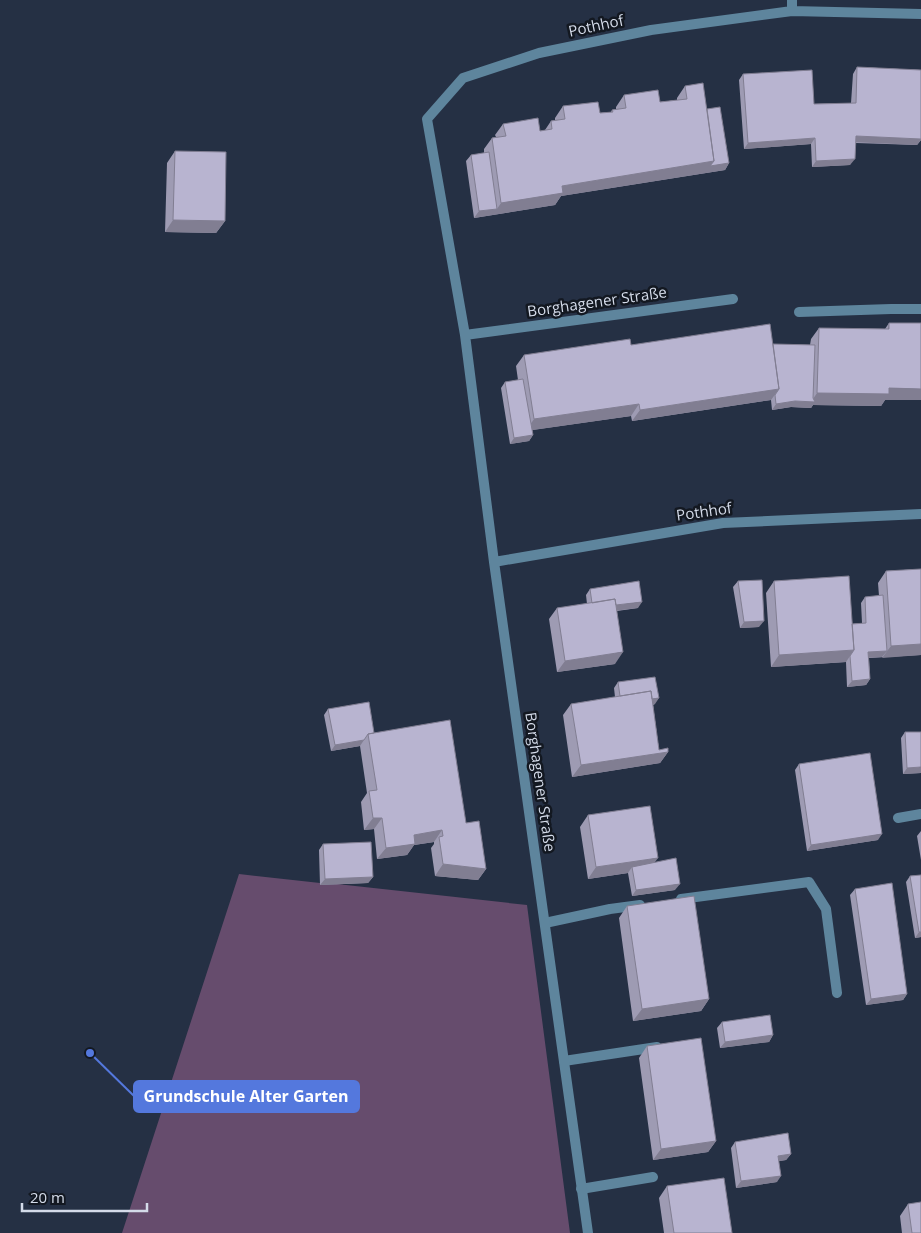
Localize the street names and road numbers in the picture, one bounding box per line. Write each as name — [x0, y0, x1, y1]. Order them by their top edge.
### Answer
street label: Pothhof — [566, 9, 626, 41]
street label: Borghagener Straße — [526, 281, 668, 321]
street label: Pothhof — [675, 497, 734, 525]
street label: Borghagener Straße — [521, 711, 561, 853]

